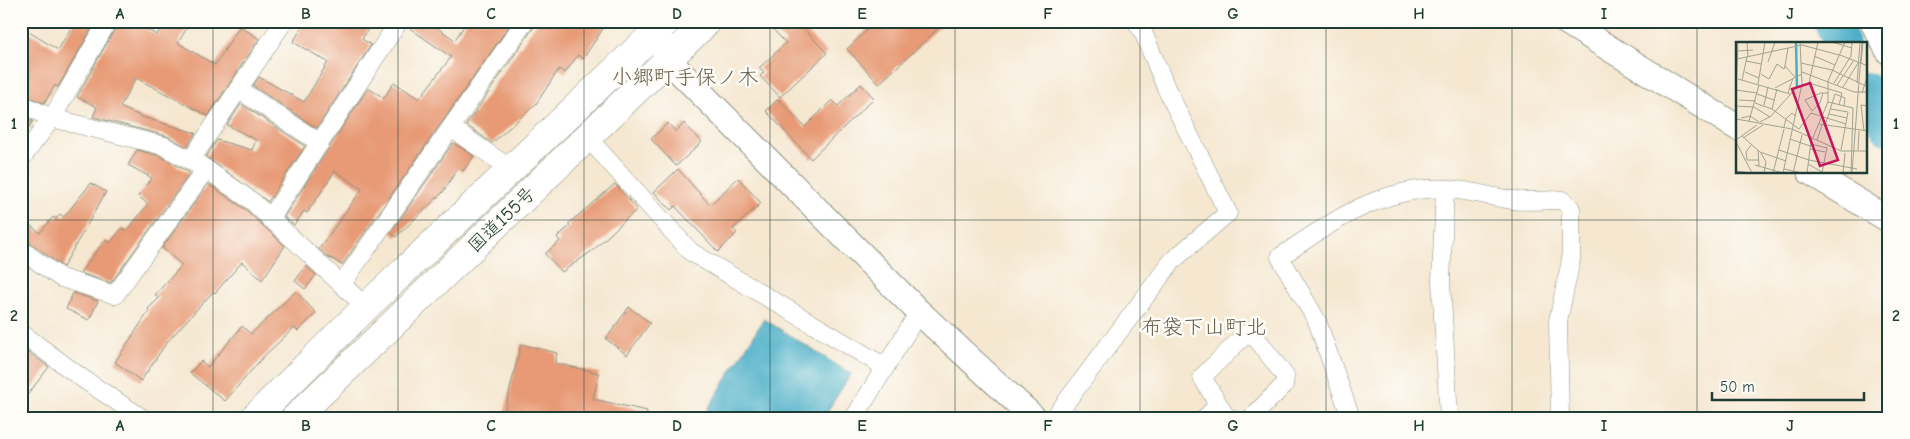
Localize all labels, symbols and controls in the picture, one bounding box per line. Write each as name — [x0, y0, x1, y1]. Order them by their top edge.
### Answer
text: A — [116, 5, 125, 23]
text: B — [301, 5, 311, 23]
text: C — [486, 5, 496, 23]
text: D — [672, 5, 682, 23]
text: E — [857, 5, 867, 23]
text: F — [1043, 5, 1053, 23]
text: G — [1227, 5, 1239, 23]
text: H — [1413, 5, 1425, 23]
text: I — [1601, 5, 1607, 23]
text: J — [1786, 5, 1794, 23]
inset map — [1736, 42, 1868, 174]
district label: 小郷町手保ノ木 — [612, 65, 759, 89]
text: 1 — [11, 115, 17, 133]
text: 1 — [1893, 115, 1899, 133]
street label: 国道155号 — [463, 182, 540, 257]
text: 2 — [10, 307, 18, 325]
text: 2 — [1892, 307, 1900, 325]
district label: 布袋下山町北 — [1141, 315, 1267, 339]
scale bar — [1712, 369, 1865, 401]
text: 50 m — [1720, 378, 1755, 396]
text: A — [116, 417, 125, 435]
text: B — [301, 417, 311, 435]
text: C — [486, 417, 496, 435]
text: D — [672, 417, 682, 435]
text: E — [857, 417, 867, 435]
text: F — [1043, 417, 1053, 435]
text: G — [1227, 417, 1239, 435]
text: H — [1413, 417, 1425, 435]
text: I — [1601, 417, 1607, 435]
text: J — [1786, 417, 1794, 435]

